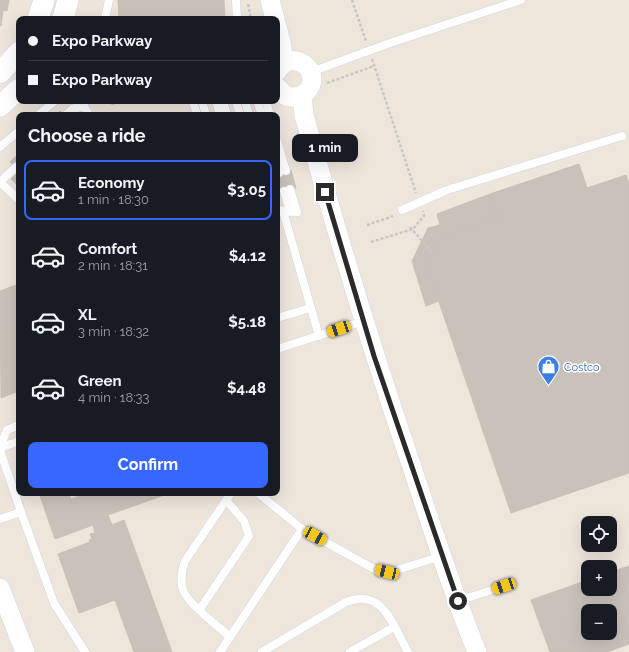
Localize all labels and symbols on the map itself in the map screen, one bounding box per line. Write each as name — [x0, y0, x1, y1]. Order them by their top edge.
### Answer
callout: 1 min — [292, 134, 358, 162]
route end — [316, 183, 334, 201]
car — [326, 320, 352, 338]
shop icon: Costco — [536, 354, 562, 387]
place label: Costco — [564, 361, 600, 374]
car — [302, 525, 328, 547]
car — [374, 563, 400, 581]
car — [491, 577, 517, 595]
route start — [449, 592, 467, 610]

